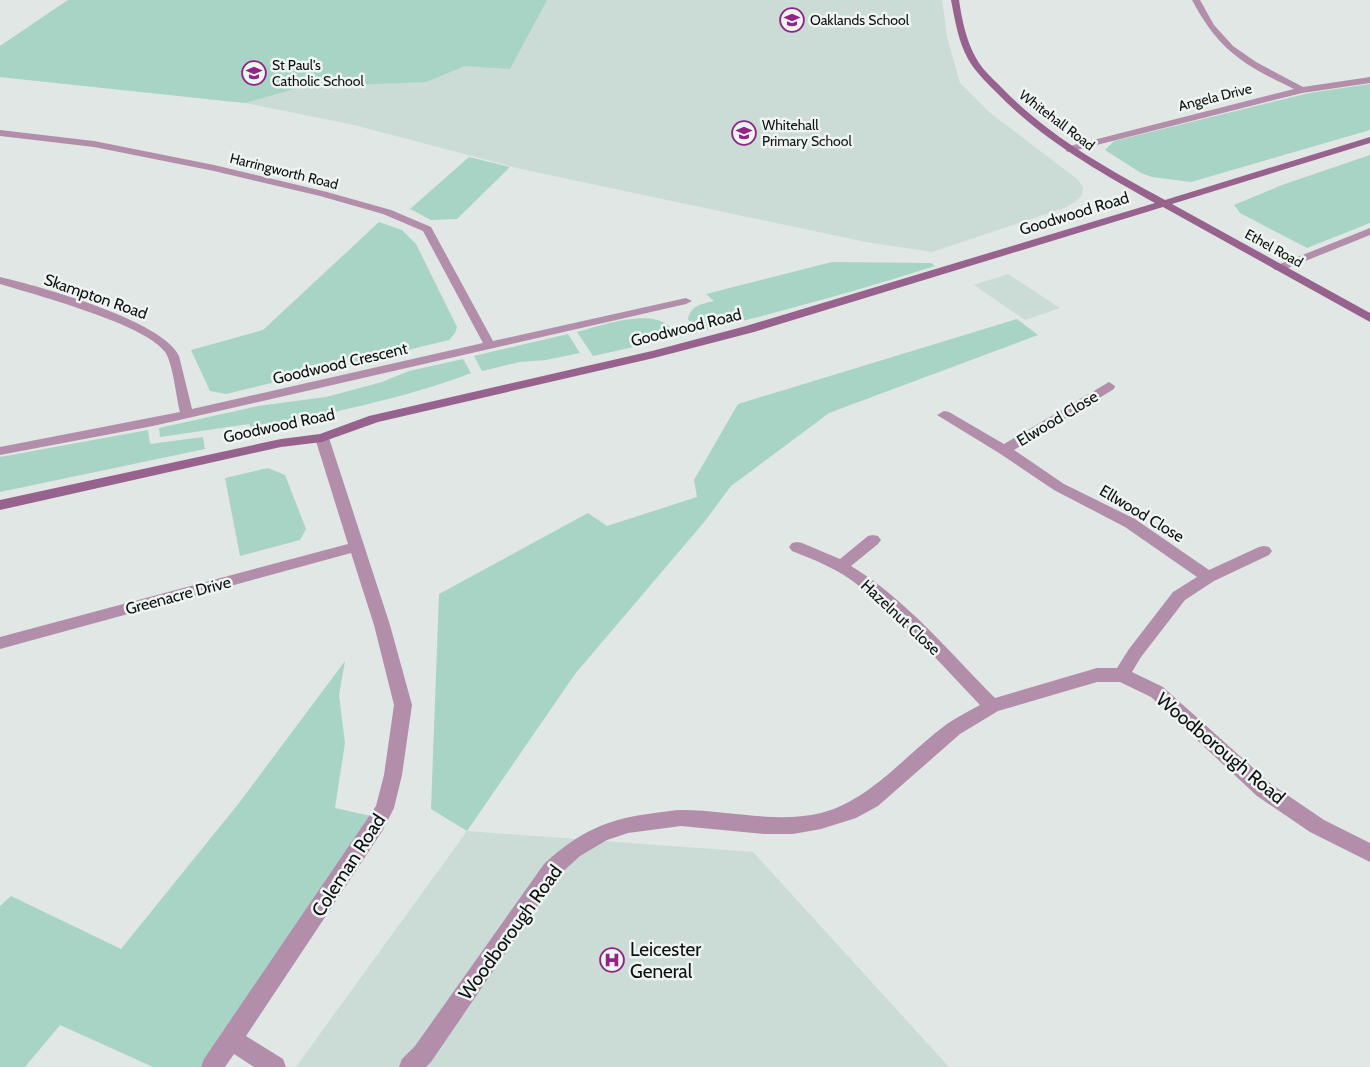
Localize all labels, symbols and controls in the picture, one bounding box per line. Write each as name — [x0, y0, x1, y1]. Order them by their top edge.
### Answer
school or university icon: Oaklands School — [779, 7, 805, 33]
place label: Oaklands School — [810, 11, 910, 29]
place label: St Paul's Catholic School — [272, 56, 365, 90]
school or university icon: St Paul's Catholic School — [241, 60, 267, 86]
street label: Angela Drive — [1176, 79, 1254, 115]
street label: Whitehall Road — [1016, 86, 1098, 154]
place label: Whitehall Primary School — [762, 116, 852, 150]
school or university icon: Whitehall Primary School — [731, 120, 757, 146]
street label: Harringworth Road — [228, 149, 340, 193]
street label: Goodwood Road — [1017, 188, 1131, 239]
street label: Ethel Road — [1242, 225, 1306, 271]
street label: Skampton Road — [42, 270, 150, 323]
street label: Goodwood Road — [629, 305, 743, 350]
street label: Goodwood Crescent — [271, 339, 410, 388]
street label: Elwood Close — [1013, 387, 1101, 450]
street label: Goodwood Road — [222, 404, 337, 447]
street label: Ellwood Close — [1096, 481, 1187, 546]
street label: Greenacre Drive — [123, 572, 233, 619]
street label: Hazelnut Close — [857, 576, 944, 659]
street label: Woodborough Road — [1152, 688, 1290, 809]
street label: Coleman Road — [307, 810, 390, 921]
street label: Woodborough Road — [454, 860, 567, 1004]
place label: Leicester General — [630, 938, 701, 983]
hospital icon: Leicester General — [599, 947, 625, 973]

